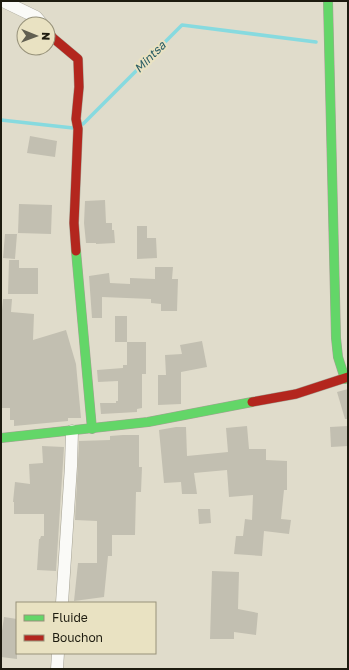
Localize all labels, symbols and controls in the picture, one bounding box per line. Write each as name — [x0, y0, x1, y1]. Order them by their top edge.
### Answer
north arrow — [16, 16, 56, 56]
text: N — [40, 32, 53, 40]
water label: Mintsa — [131, 37, 170, 76]
legend — [16, 602, 156, 654]
text: Fluide — [52, 610, 88, 625]
text: Bouchon — [52, 630, 103, 645]

